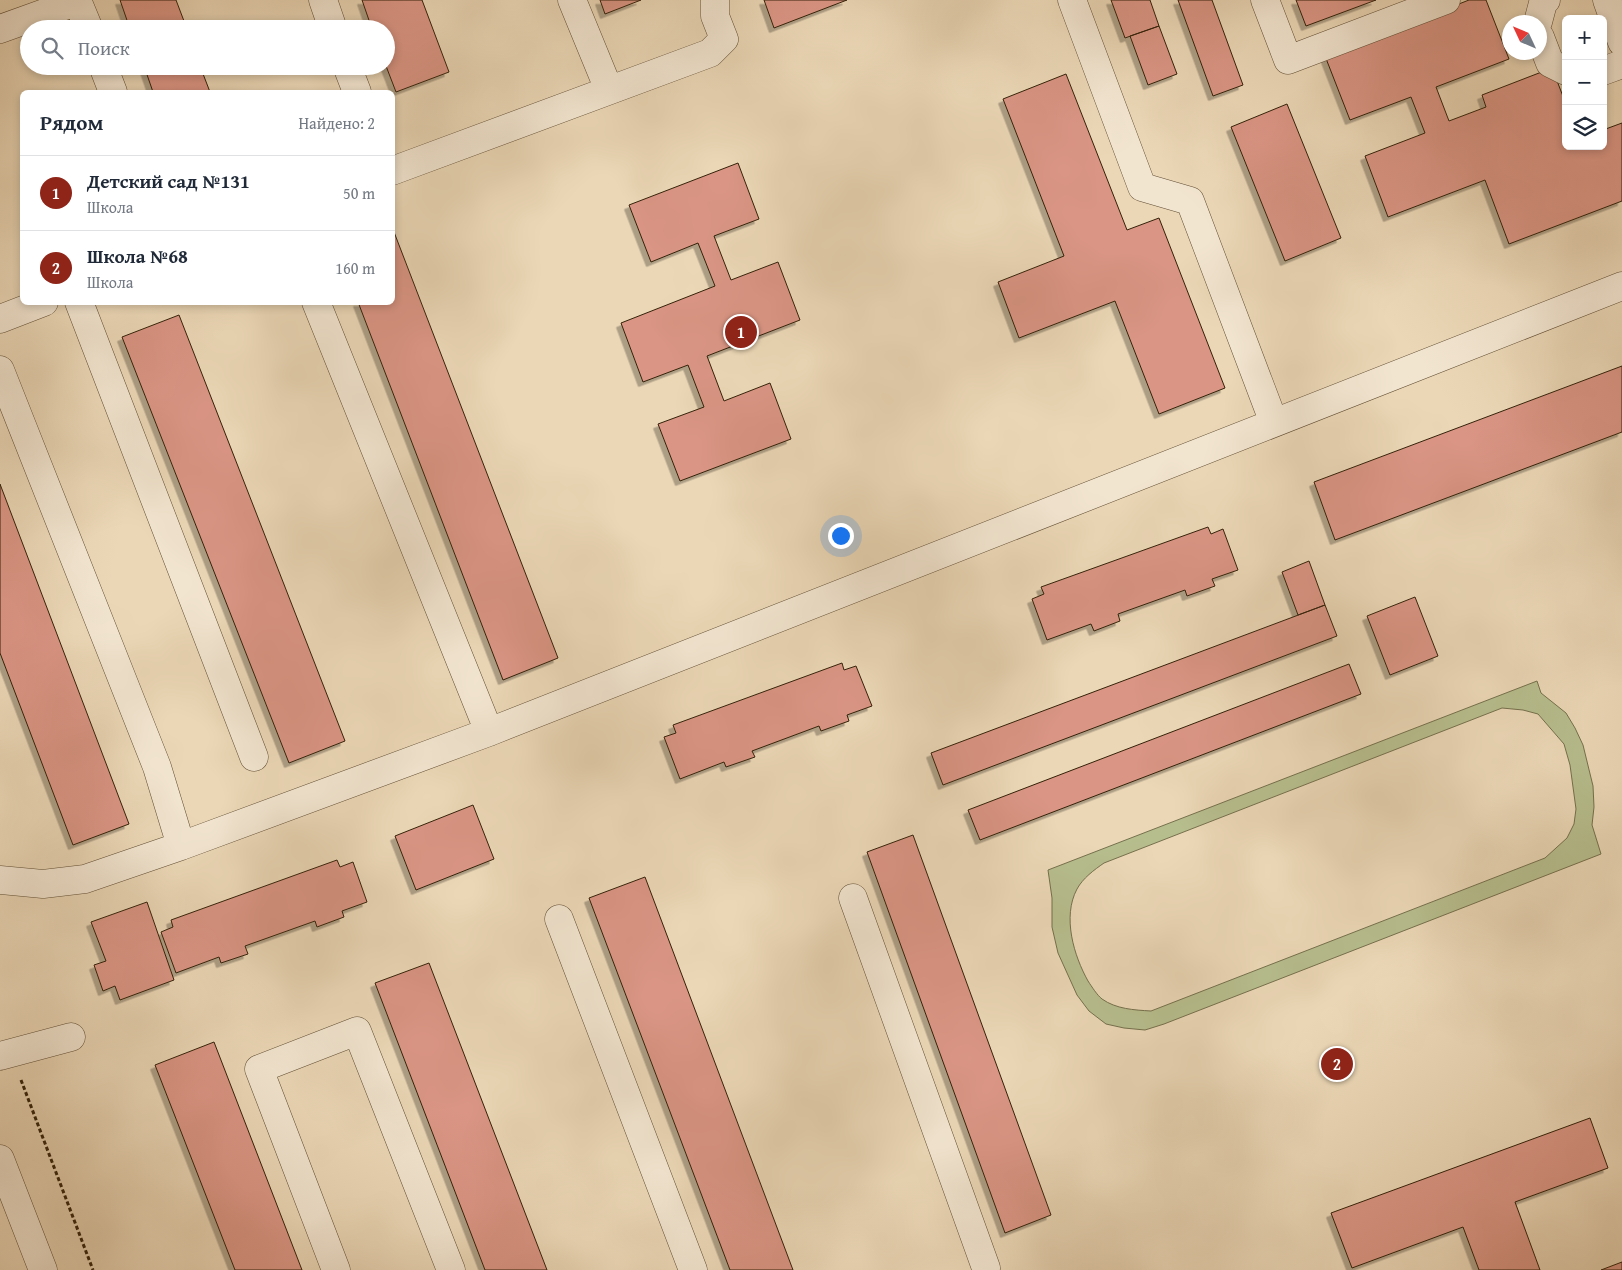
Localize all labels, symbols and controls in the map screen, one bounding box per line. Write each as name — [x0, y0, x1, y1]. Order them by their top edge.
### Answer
north arrow — [1502, 15, 1547, 60]
map controls — [1562, 15, 1607, 150]
button: + — [1562, 15, 1607, 60]
search box — [20, 20, 395, 75]
icon: search — [38, 34, 66, 62]
text: Поиск — [78, 34, 130, 62]
button: − — [1562, 60, 1607, 105]
button: layers — [1562, 105, 1607, 150]
text: Рядом — [40, 107, 103, 138]
text: Найдено: 2 — [298, 111, 375, 135]
text: Детский сад №131 — [87, 167, 250, 195]
text: 1 — [52, 181, 60, 205]
text: 50 m — [343, 181, 375, 205]
text: Школа — [87, 195, 133, 219]
text: Школа №68 — [87, 242, 188, 270]
text: 2 — [52, 256, 60, 280]
text: 160 m — [335, 256, 375, 280]
text: Школа — [87, 270, 133, 294]
pin: 1 — [725, 313, 757, 351]
your location — [828, 523, 854, 549]
pin: 2 — [1321, 1045, 1353, 1083]

